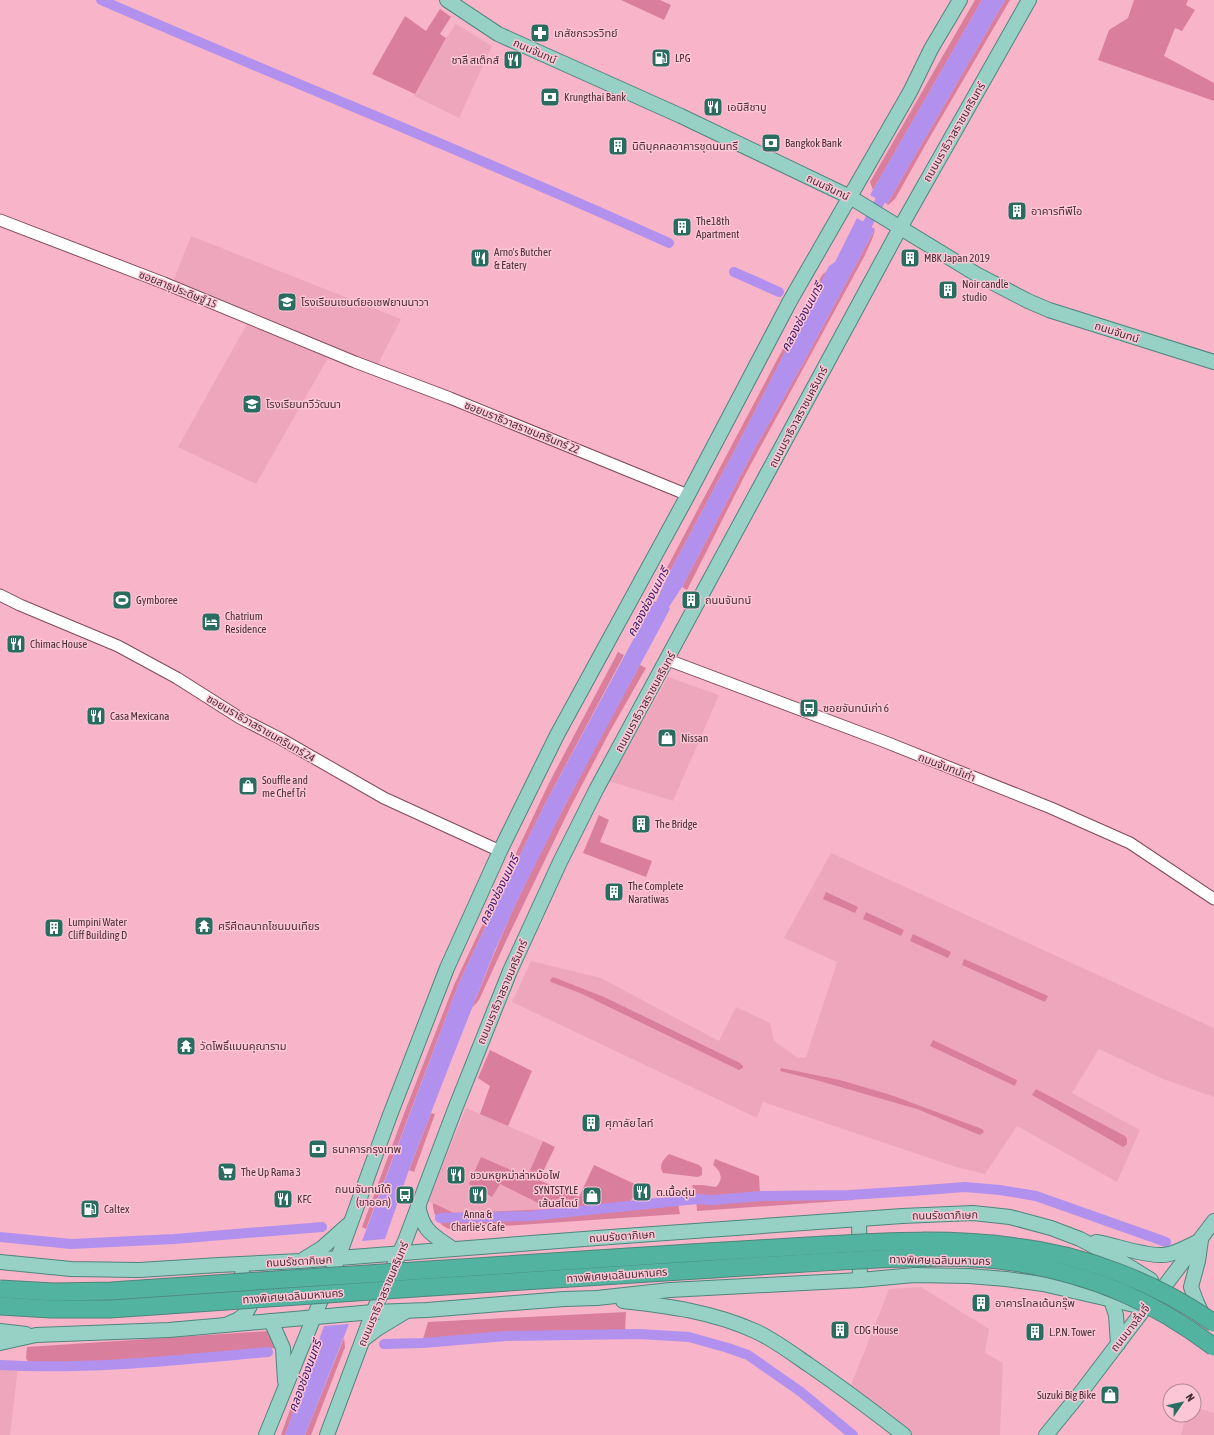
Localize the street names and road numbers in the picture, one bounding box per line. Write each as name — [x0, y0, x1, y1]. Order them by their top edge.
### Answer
street label: ถนนจันทน์ — [511, 36, 559, 66]
street label: ถนนนราธิวาสราชนครินทร์ — [921, 80, 988, 184]
street label: ถนนจันทน์ — [805, 171, 851, 203]
street label: ซอยสาธุประดิษฐ์ 15 — [137, 268, 219, 311]
street label: ถนนจันทน์ — [1093, 319, 1141, 345]
street label: ถนนนราธิวาสราชนครินทร์ — [766, 364, 830, 469]
street label: ซอยนราธิวาสราชนครินทร์ 22 — [463, 398, 581, 456]
street label: ถนนนราธิวาสราชนครินทร์ — [613, 649, 678, 754]
street label: ซอยนราธิวาสราชนครินทร์ 24 — [205, 692, 317, 764]
street label: ถนนจันทน์เก่า — [917, 751, 977, 783]
street label: ถนนนราธิวาสราชนครินทร์ — [475, 937, 530, 1046]
street label: ถนนรัชดาภิเษก — [912, 1208, 978, 1222]
street label: ถนนรัชดาภิเษก — [589, 1228, 655, 1244]
street label: ถนนนราธิวาสราชนครินทร์ — [356, 1239, 411, 1348]
street label: ถนนรัชดาภิเษก — [266, 1253, 332, 1269]
street label: ทางพิเศษเฉลิมมหานคร — [889, 1253, 991, 1267]
street label: ทางพิเศษเฉลิมมหานคร — [566, 1265, 668, 1285]
street label: ทางพิเศษเฉลิมมหานคร — [242, 1286, 344, 1306]
street label: ถนนนางลิ้นจี่ — [1106, 1301, 1152, 1354]

